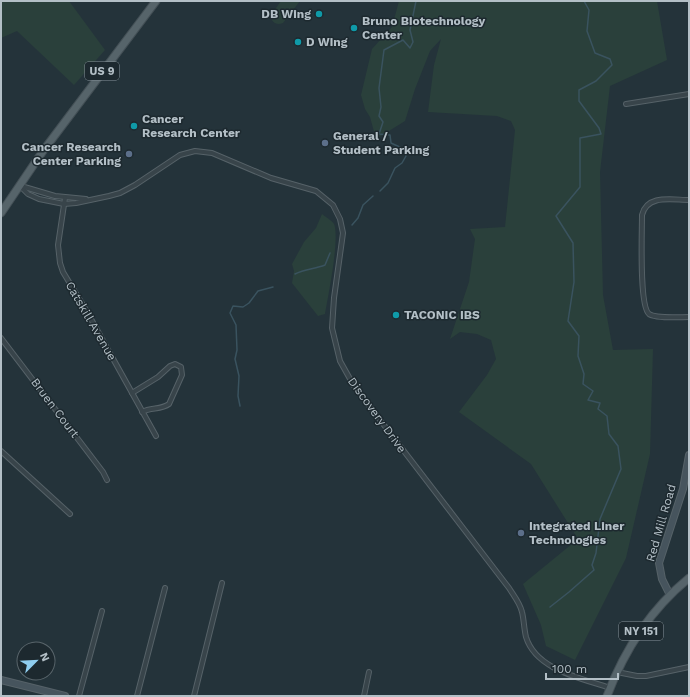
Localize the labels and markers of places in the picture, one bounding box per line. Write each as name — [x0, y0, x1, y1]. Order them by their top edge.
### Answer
place label: DB Wing — [261, 7, 311, 21]
marker: DB Wing — [314, 9, 324, 19]
place label: Bruno Biotechnology Center — [362, 14, 486, 42]
marker: Bruno Biotechnology Center — [349, 23, 359, 33]
place label: D Wing — [306, 35, 348, 49]
marker: D Wing — [293, 37, 303, 47]
place label: Cancer Research Center — [142, 112, 241, 140]
marker: Cancer Research Center — [129, 121, 139, 131]
place label: General / Student Parking — [333, 129, 429, 157]
marker: General / Student Parking — [320, 138, 330, 148]
place label: Cancer Research Center Parking — [22, 140, 121, 168]
marker: Cancer Research Center Parking — [124, 149, 134, 159]
place label: TACONIC IBS — [404, 308, 480, 322]
marker: TACONIC IBS — [391, 310, 401, 320]
place label: Integrated Liner Technologies — [529, 519, 625, 547]
marker: Integrated Liner Technologies — [516, 528, 526, 538]

